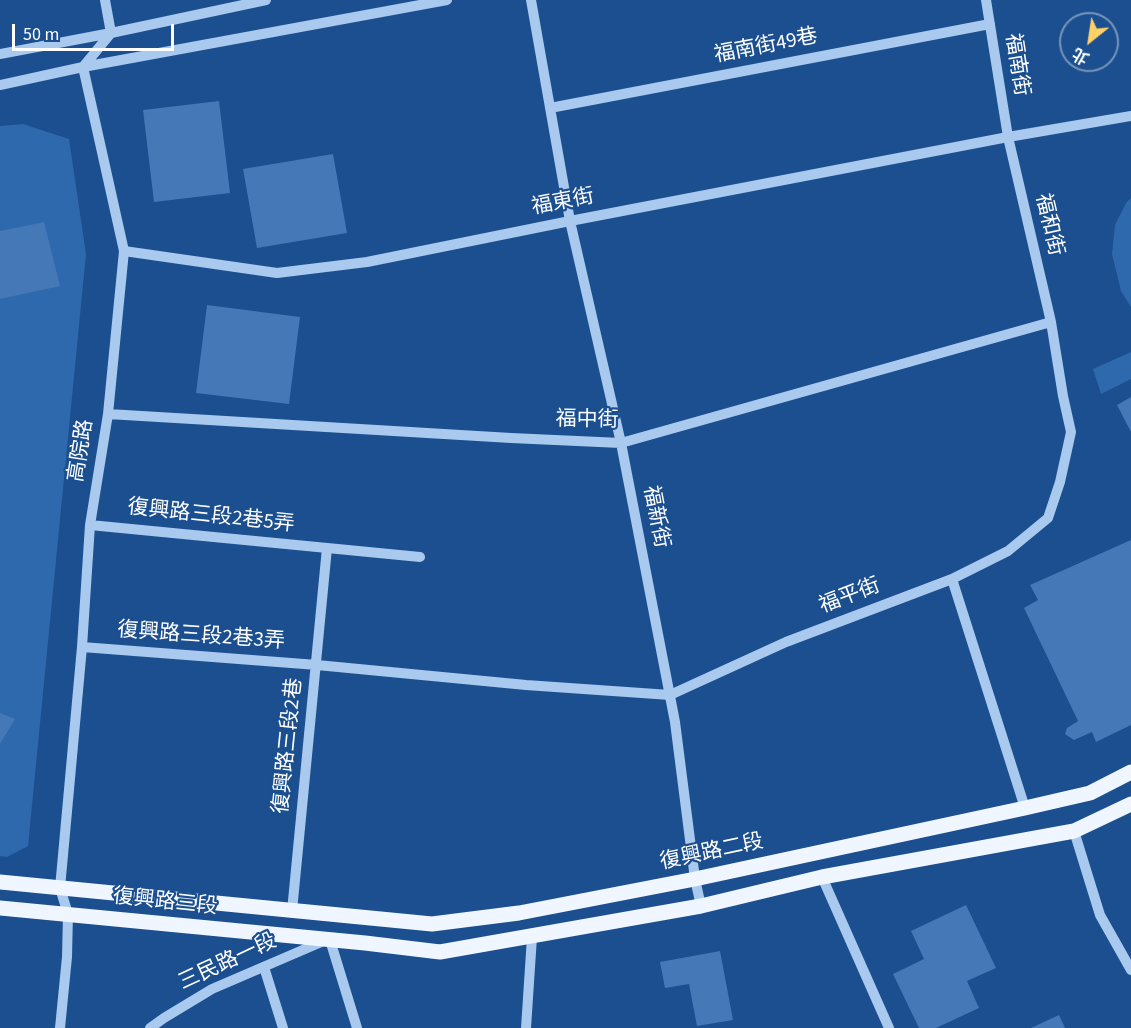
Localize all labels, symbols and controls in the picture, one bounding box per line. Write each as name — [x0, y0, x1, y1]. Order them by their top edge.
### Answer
scale bar — [15, 12, 177, 50]
north arrow — [1059, 12, 1119, 72]
text: 50 m — [23, 22, 59, 47]
street label: 福南街49巷 — [712, 25, 820, 69]
street label: 福南街 — [999, 32, 1033, 98]
text: 北 — [1069, 42, 1093, 69]
street label: 福東街 — [530, 185, 596, 221]
street label: 福和街 — [1029, 191, 1067, 259]
street label: 福中街 — [555, 408, 619, 434]
street label: 高院路 — [65, 418, 99, 484]
street label: 福新街 — [637, 484, 673, 550]
street label: 復興路三段2巷5弄 — [126, 496, 296, 538]
street label: 福平街 — [816, 574, 884, 620]
street label: 復興路三段2巷3弄 — [116, 619, 286, 655]
street label: 復興路三段2巷 — [269, 677, 309, 815]
street label: 復興路二段 — [658, 830, 766, 876]
street label: 復興路三段 — [111, 885, 219, 921]
street label: 三民路一段 — [175, 929, 281, 997]

